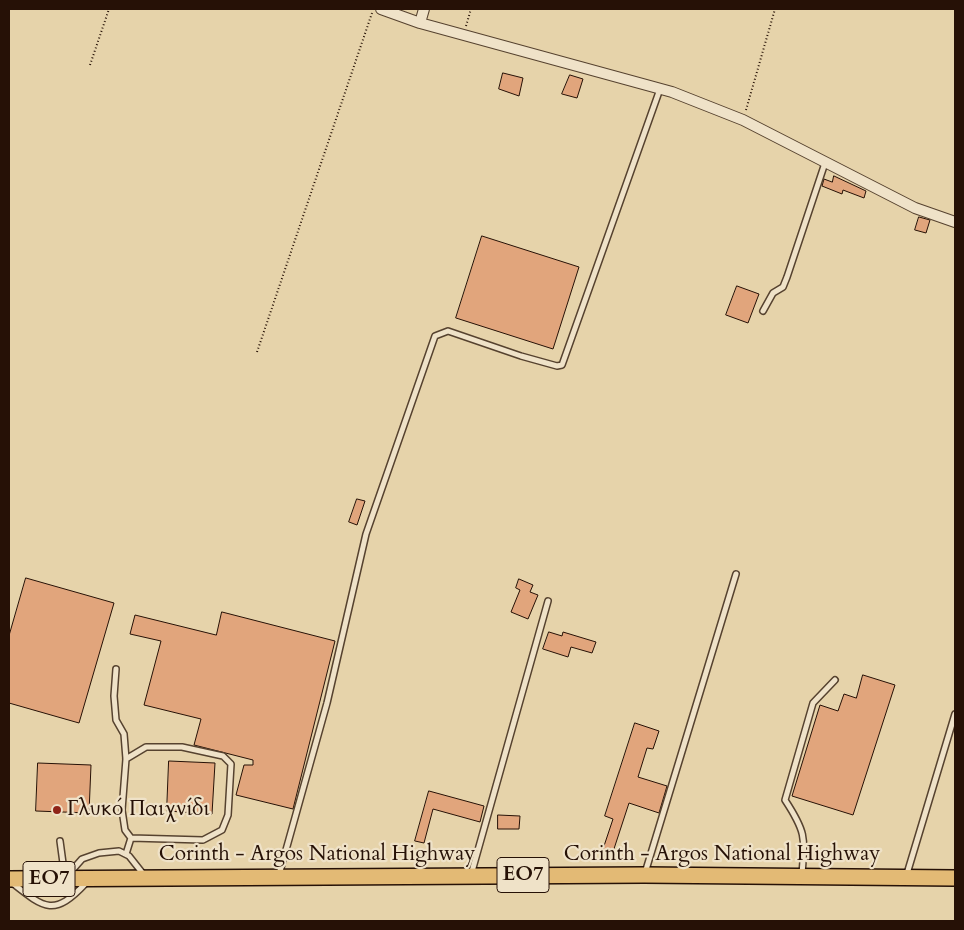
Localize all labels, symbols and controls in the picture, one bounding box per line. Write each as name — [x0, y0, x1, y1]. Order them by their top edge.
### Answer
place label: Γλυκό Παιχνίδι — [67, 797, 210, 823]
marker: Γλυκό Παιχνίδι — [51, 804, 63, 816]
street label: Corinth - Argos National Highway — [159, 842, 475, 868]
street label: Corinth - Argos National Highway — [564, 842, 880, 868]
road number: ΕΟ7 — [497, 858, 549, 892]
road number: ΕΟ7 — [23, 862, 75, 896]

